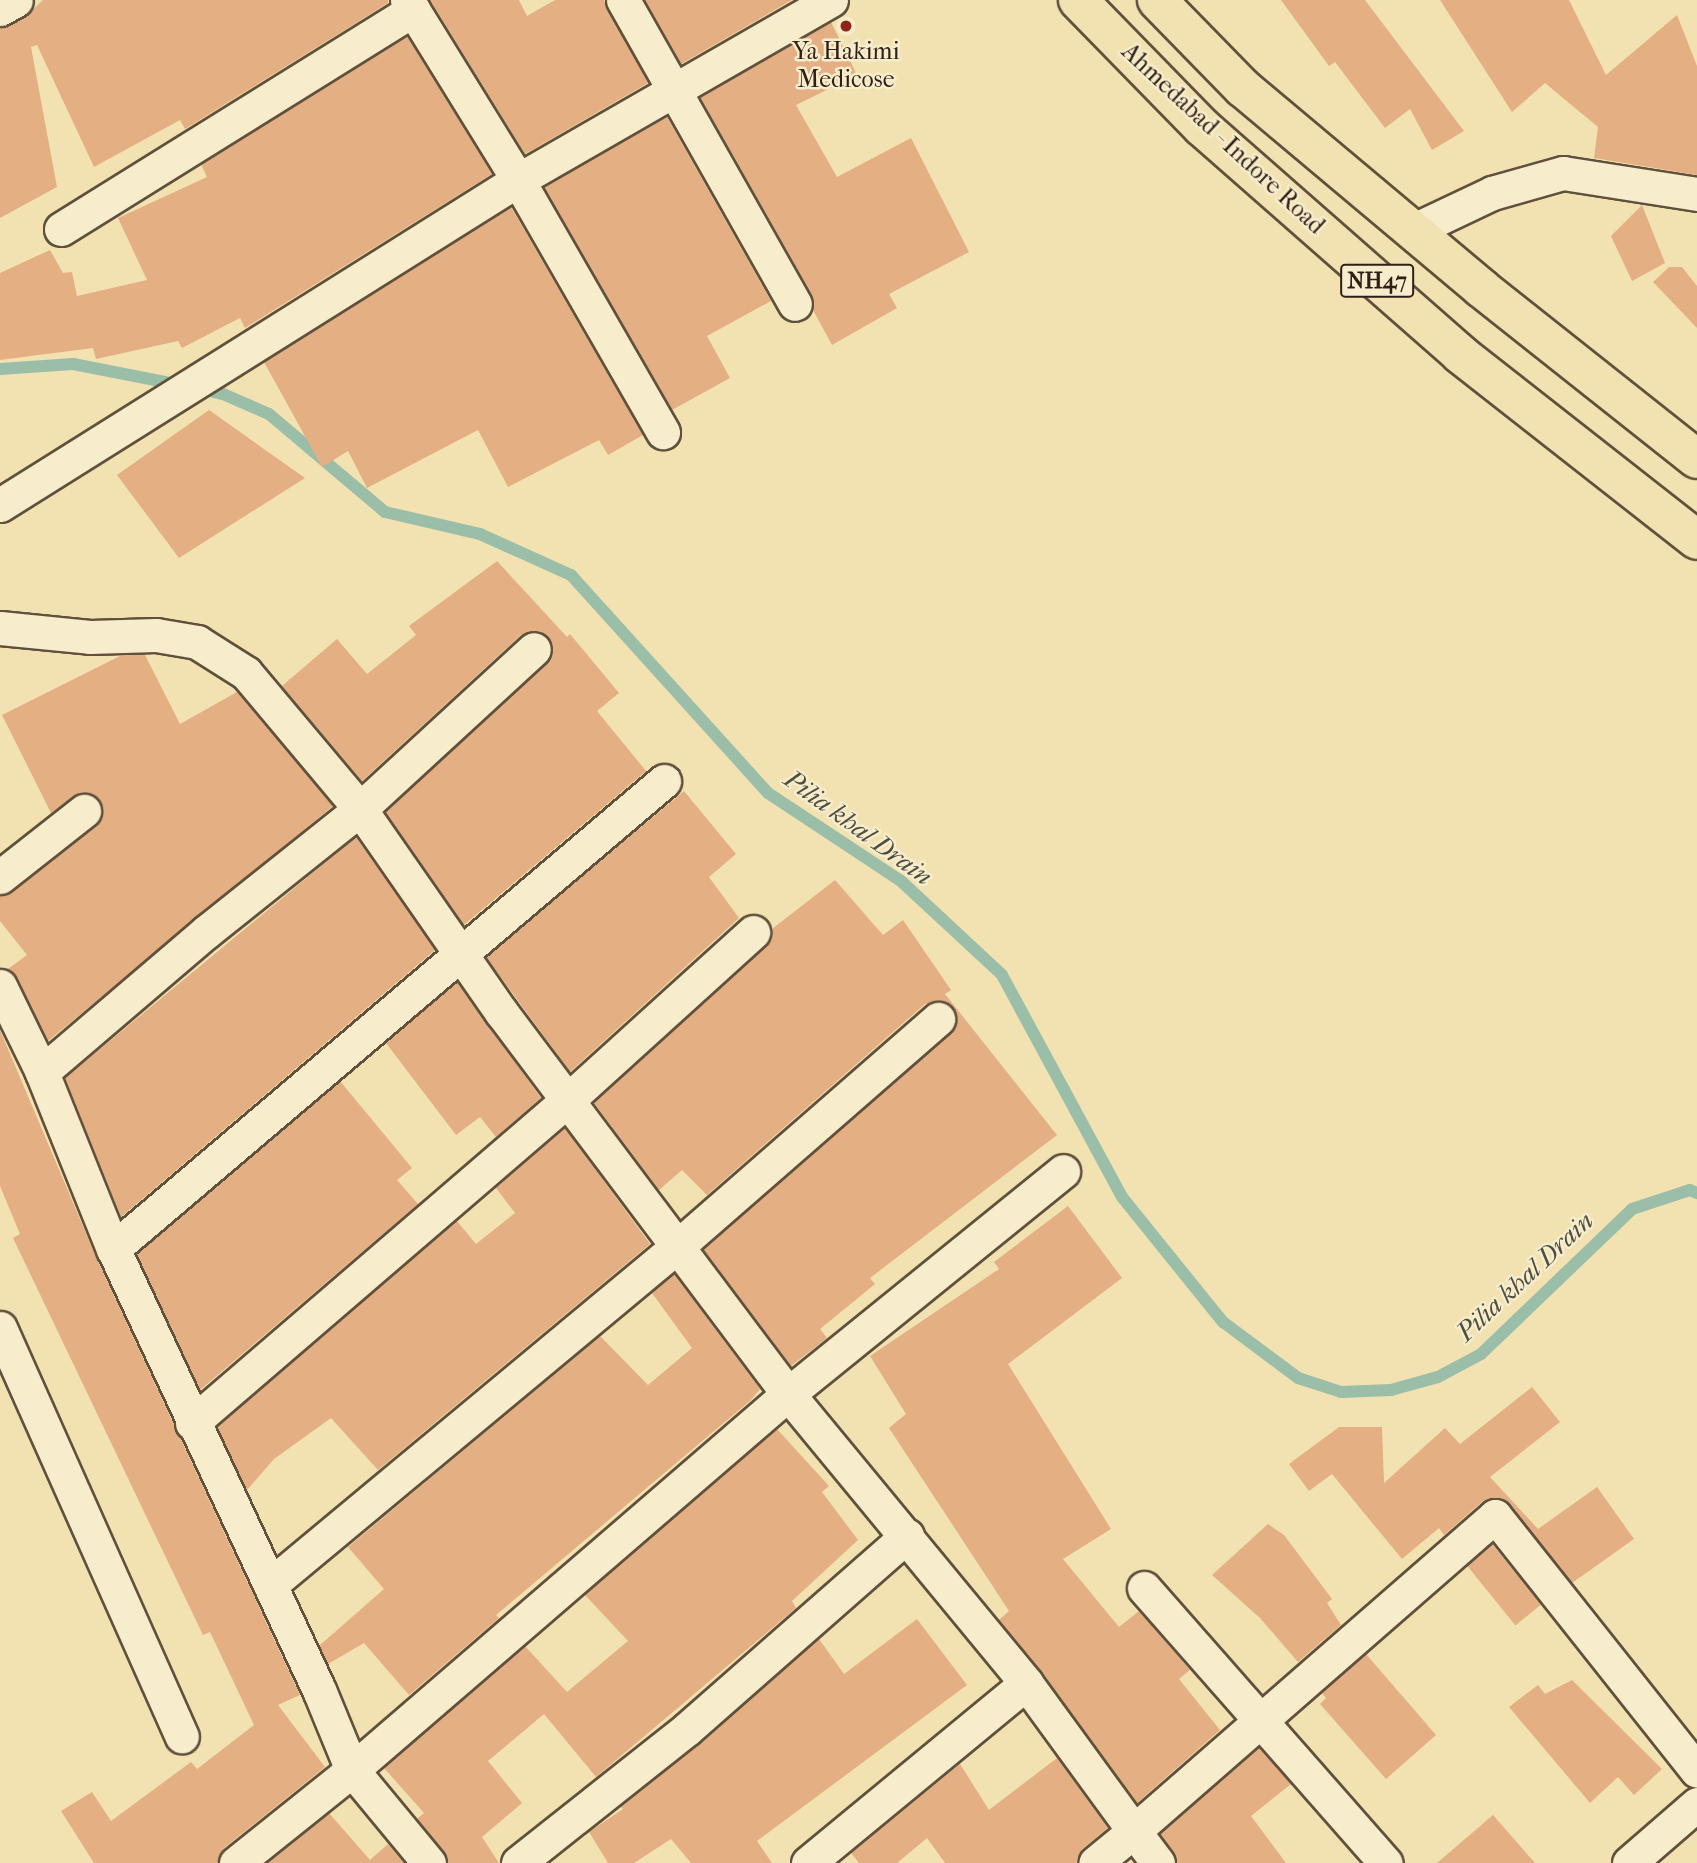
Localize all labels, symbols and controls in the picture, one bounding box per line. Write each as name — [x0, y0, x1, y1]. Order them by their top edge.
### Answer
marker: Ya Hakimi Medicose — [838, 18, 854, 34]
street label: Ahmedabad - Indore Road — [1116, 37, 1330, 241]
place label: Ya Hakimi Medicose — [792, 38, 900, 94]
road number: NH47 — [1338, 262, 1416, 300]
water label: Pilia khal Drain — [778, 764, 938, 892]
water label: Pilia khal Drain — [1450, 1206, 1600, 1348]

